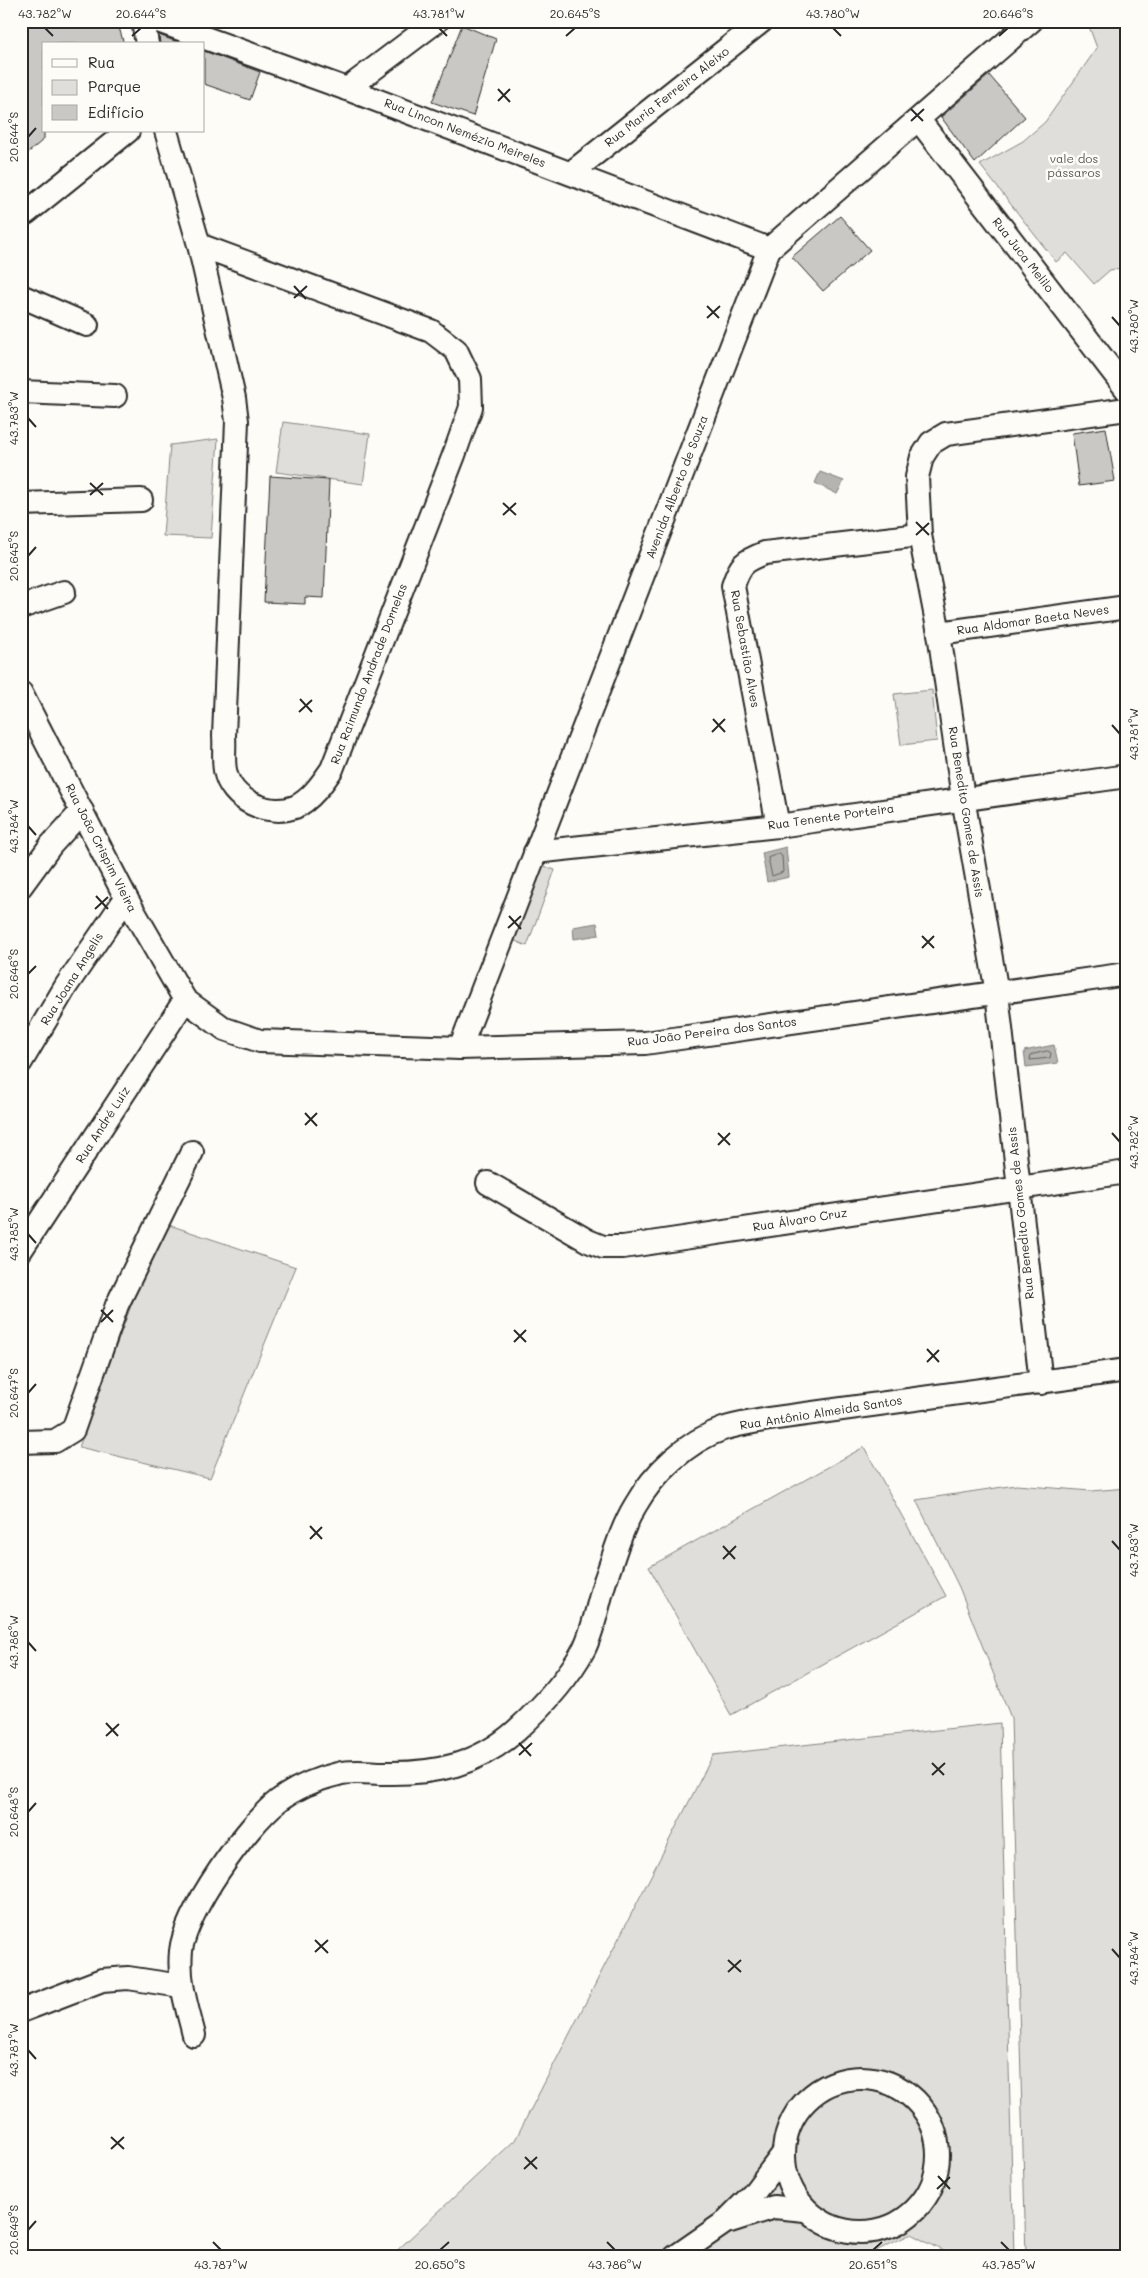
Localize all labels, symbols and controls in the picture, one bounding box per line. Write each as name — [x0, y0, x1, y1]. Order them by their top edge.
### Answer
text: 43.782°W — [18, 5, 72, 21]
text: 20.644°S — [116, 5, 166, 21]
text: 43.781°W — [413, 5, 465, 21]
text: 20.645°S — [550, 5, 600, 21]
text: 43.780°W — [806, 5, 860, 21]
text: 20.646°S — [983, 5, 1034, 21]
legend — [42, 42, 205, 132]
street label: Rua Maria Ferreira Aleixo — [601, 43, 732, 150]
text: Rua — [88, 52, 115, 72]
text: Parque — [88, 76, 141, 96]
street label: Rua Lincon Nemézio Meireles — [382, 94, 549, 170]
text: Edifício — [88, 102, 144, 122]
text: 20.644°S — [5, 112, 21, 162]
park label: vale dos pássaros — [1048, 150, 1101, 180]
street label: Rua Juca Melilo — [990, 214, 1058, 295]
text: 43.780°W — [1125, 299, 1141, 353]
text: 43.783°W — [5, 391, 21, 445]
street label: Avenida Alberto de Souza — [641, 413, 711, 561]
text: 20.645°S — [5, 531, 21, 581]
street label: Rua Raimundo Andrade Dornelas — [326, 581, 410, 766]
street label: Rua Sebastião Alves — [728, 589, 764, 709]
street label: Rua Aldomar Baeta Neves — [956, 600, 1110, 638]
text: 43.781°W — [1125, 708, 1141, 760]
street label: Rua Benedito Gomes de Assis — [946, 725, 988, 899]
street label: Rua João Crispim Vieira — [62, 781, 141, 915]
text: 43.784°W — [5, 799, 21, 853]
street label: Rua Tenente Porteira — [767, 799, 895, 833]
street label: Rua Joana Angelis — [36, 929, 106, 1028]
text: 20.646°S — [5, 948, 21, 999]
street label: Rua João Pereira dos Santos — [626, 1013, 798, 1049]
street label: Rua André Luiz — [71, 1083, 133, 1166]
text: 43.782°W — [1125, 1115, 1141, 1169]
street label: Rua Benedito Gomes de Assis — [1003, 1126, 1037, 1300]
street label: Rua Álvaro Cruz — [751, 1204, 849, 1234]
text: 43.785°W — [5, 1207, 21, 1261]
text: 20.647°S — [5, 1368, 21, 1418]
street label: Rua Antônio Almeida Santos — [738, 1391, 903, 1433]
text: 43.783°W — [1125, 1523, 1141, 1577]
text: 43.786°W — [5, 1615, 21, 1669]
text: 20.648°S — [5, 1786, 21, 1837]
text: 43.784°W — [1125, 1931, 1141, 1985]
text: 43.787°W — [5, 2023, 21, 2077]
text: 20.649°S — [5, 2205, 21, 2255]
text: 43.787°W — [194, 2256, 248, 2272]
text: 20.650°S — [415, 2256, 466, 2272]
text: 43.786°W — [588, 2256, 642, 2272]
text: 20.651°S — [849, 2256, 898, 2272]
text: 43.785°W — [982, 2256, 1036, 2272]

